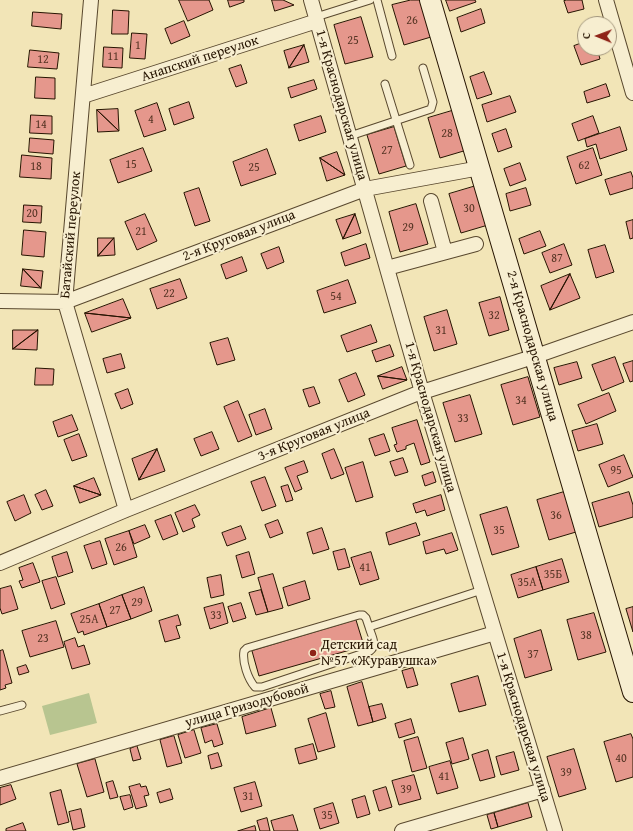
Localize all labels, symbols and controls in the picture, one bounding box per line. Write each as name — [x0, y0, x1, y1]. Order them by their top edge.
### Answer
house number: 26 — [406, 14, 418, 28]
north arrow — [577, 16, 617, 56]
street label: 1-я Краснодарская улица — [311, 28, 371, 182]
street label: Анапский переулок — [139, 32, 261, 86]
text: С — [578, 33, 594, 39]
house number: 25 — [347, 34, 359, 48]
house number: 1 — [135, 39, 141, 53]
house number: 11 — [107, 50, 119, 64]
house number: 12 — [37, 53, 49, 67]
house number: 4 — [148, 113, 154, 127]
house number: 14 — [35, 118, 47, 132]
house number: 28 — [441, 127, 453, 141]
house number: 27 — [381, 144, 393, 158]
house number: 15 — [125, 158, 137, 172]
house number: 62 — [578, 159, 590, 173]
house number: 18 — [30, 160, 42, 174]
house number: 25 — [248, 161, 260, 175]
street label: Батайский переулок — [57, 171, 85, 299]
house number: 30 — [463, 202, 475, 216]
house number: 20 — [26, 207, 38, 221]
street label: 2-я Круговая улица — [180, 207, 298, 265]
house number: 29 — [402, 221, 414, 235]
house number: 21 — [135, 225, 147, 239]
house number: 87 — [551, 252, 563, 266]
street label: 2-я Краснодарская улица — [502, 269, 562, 423]
house number: 22 — [163, 287, 175, 301]
house number: 54 — [330, 290, 342, 304]
house number: 32 — [488, 309, 500, 323]
house number: 31 — [435, 324, 447, 338]
street label: 1-я Краснодарская улица — [400, 340, 460, 494]
house number: 34 — [515, 394, 527, 408]
street label: 3-я Круговая улица — [255, 405, 373, 465]
house number: 33 — [457, 412, 469, 426]
house number: 95 — [610, 464, 622, 478]
house number: 36 — [550, 509, 562, 523]
house number: 35 — [493, 524, 505, 538]
house number: 26 — [115, 541, 127, 555]
house number: 41 — [359, 561, 371, 575]
house number: 35Б — [544, 568, 562, 582]
house number: 35А — [518, 576, 536, 590]
house number: 29 — [131, 596, 143, 610]
house number: 27 — [109, 604, 121, 618]
house number: 33 — [210, 609, 222, 623]
house number: 25А — [80, 613, 98, 627]
house number: 38 — [580, 629, 592, 643]
house number: 23 — [37, 632, 49, 646]
place label: Детский сад №57 «Журавушка» — [321, 637, 437, 670]
marker: Детский сад №57 «Журавушка» — [308, 648, 318, 658]
house number: 37 — [527, 648, 539, 662]
street label: 1-я Краснодарская улица — [492, 650, 554, 804]
street label: улица Гризодубовой — [183, 680, 311, 732]
house number: 40 — [615, 752, 627, 766]
house number: 39 — [560, 766, 572, 780]
house number: 41 — [438, 770, 450, 784]
house number: 39 — [400, 783, 412, 797]
house number: 31 — [242, 790, 254, 804]
house number: 35 — [321, 809, 333, 823]

